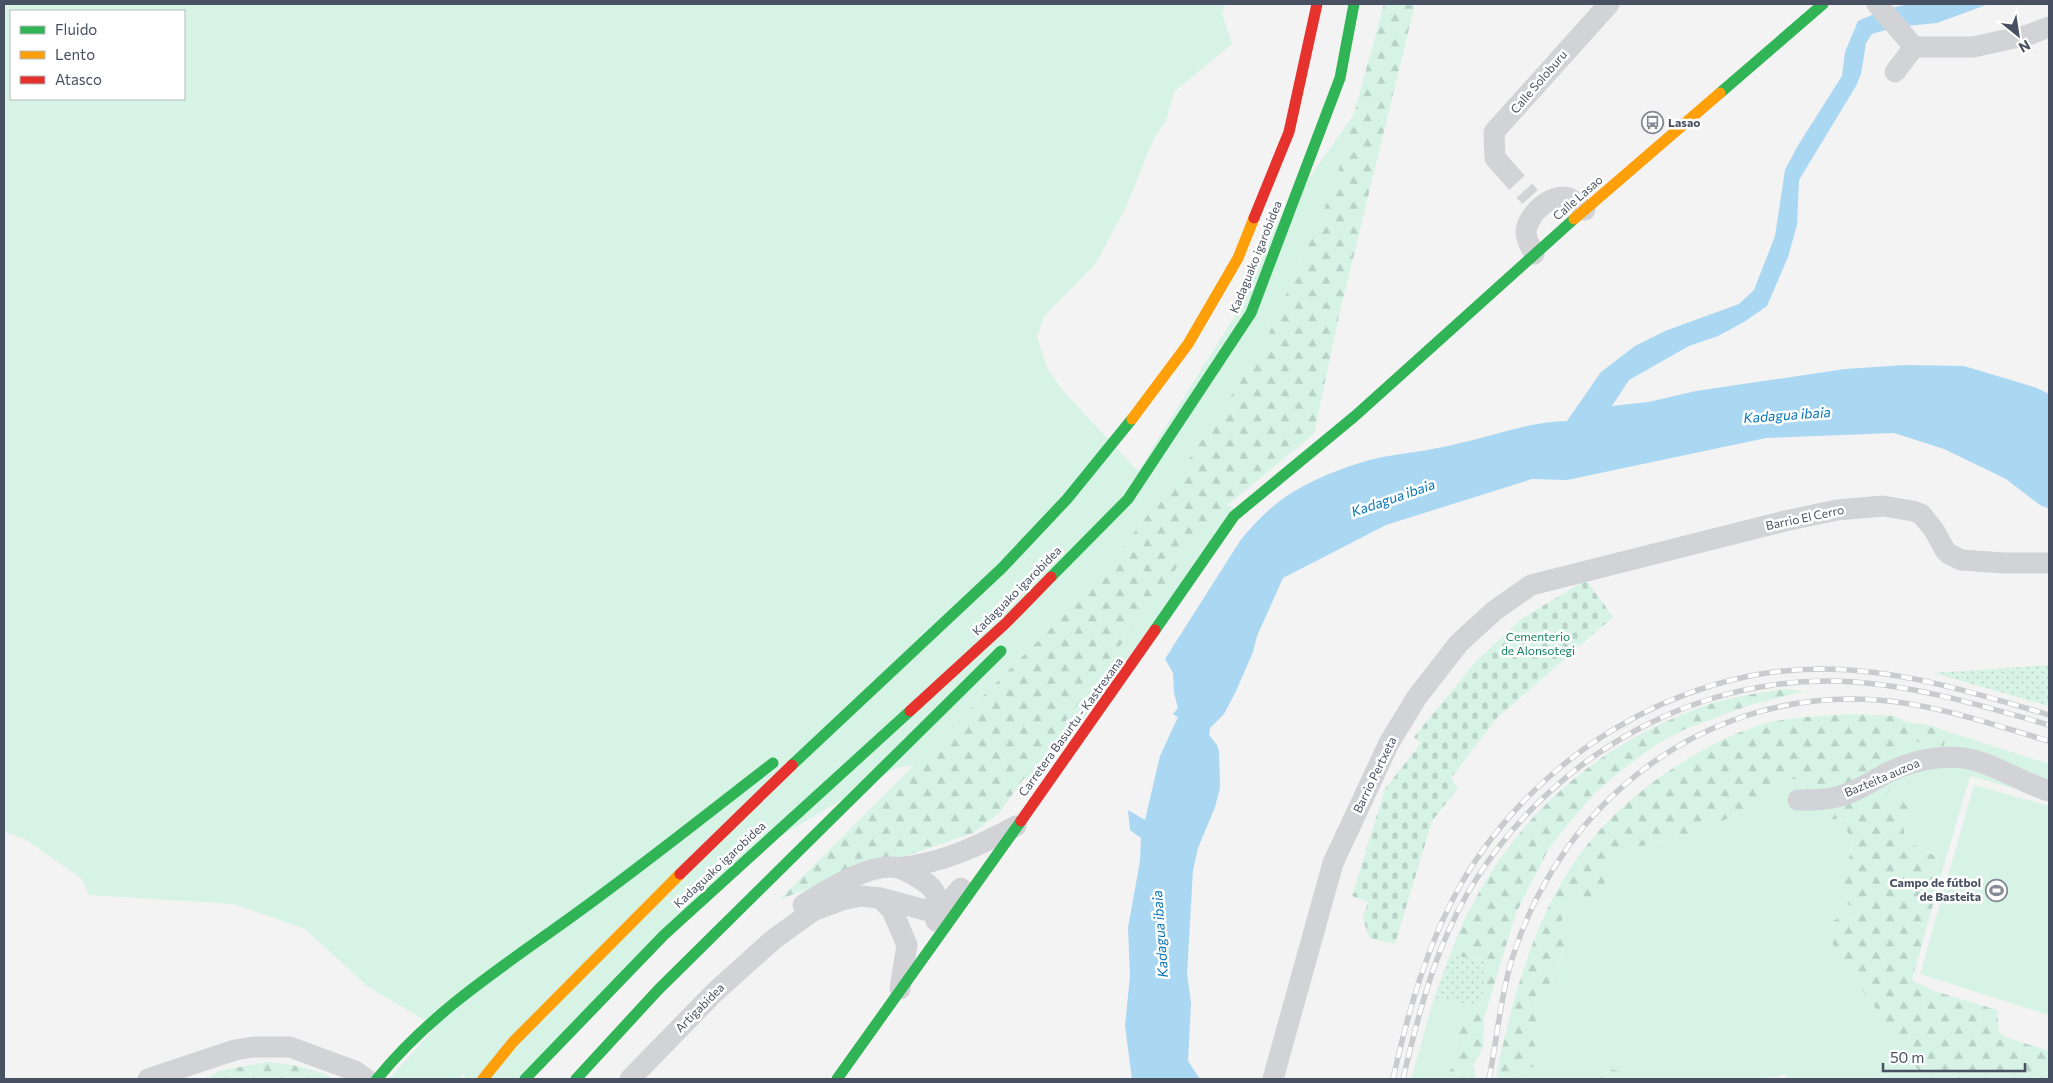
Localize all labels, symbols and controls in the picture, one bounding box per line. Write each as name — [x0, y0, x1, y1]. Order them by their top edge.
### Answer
legend — [10, 10, 185, 100]
north arrow — [1993, 10, 2043, 60]
text: Fluido — [55, 20, 97, 38]
text: N — [2016, 37, 2034, 57]
text: Lento — [55, 45, 95, 63]
street label: Calle Soloburu — [1507, 47, 1569, 116]
text: Atasco — [55, 70, 102, 88]
bus stop icon: Lasao — [1640, 111, 1664, 135]
place label: Lasao — [1668, 115, 1700, 129]
street label: Calle Lasao — [1550, 172, 1605, 223]
street label: Kadaguako igarobidea — [1226, 198, 1284, 315]
water label: Kadagua ibaia — [1743, 403, 1831, 426]
water label: Kadagua ibaia — [1349, 475, 1437, 520]
street label: Barrio El Cerro — [1764, 502, 1845, 532]
street label: Kadaguako igarobidea — [969, 543, 1064, 638]
park label: Cementerio de Alonsotegi — [1501, 629, 1575, 657]
street label: Carretera Basurtu - Kastrexana — [1015, 654, 1125, 799]
street label: Barrio Pertxeta — [1350, 734, 1399, 815]
street label: Bazteita auzoa — [1842, 755, 1921, 799]
street label: Kadaguako igarobidea — [671, 818, 768, 910]
place label: Campo de fútbol de Basteita — [1889, 875, 1981, 903]
sports icon: Campo de fútbol de Basteita — [1985, 878, 2009, 902]
water label: Kadagua ibaia — [1148, 890, 1171, 978]
street label: Artigabidea — [672, 980, 727, 1035]
scale bar — [1883, 1040, 2026, 1072]
text: 50 m — [1890, 1048, 1924, 1066]

